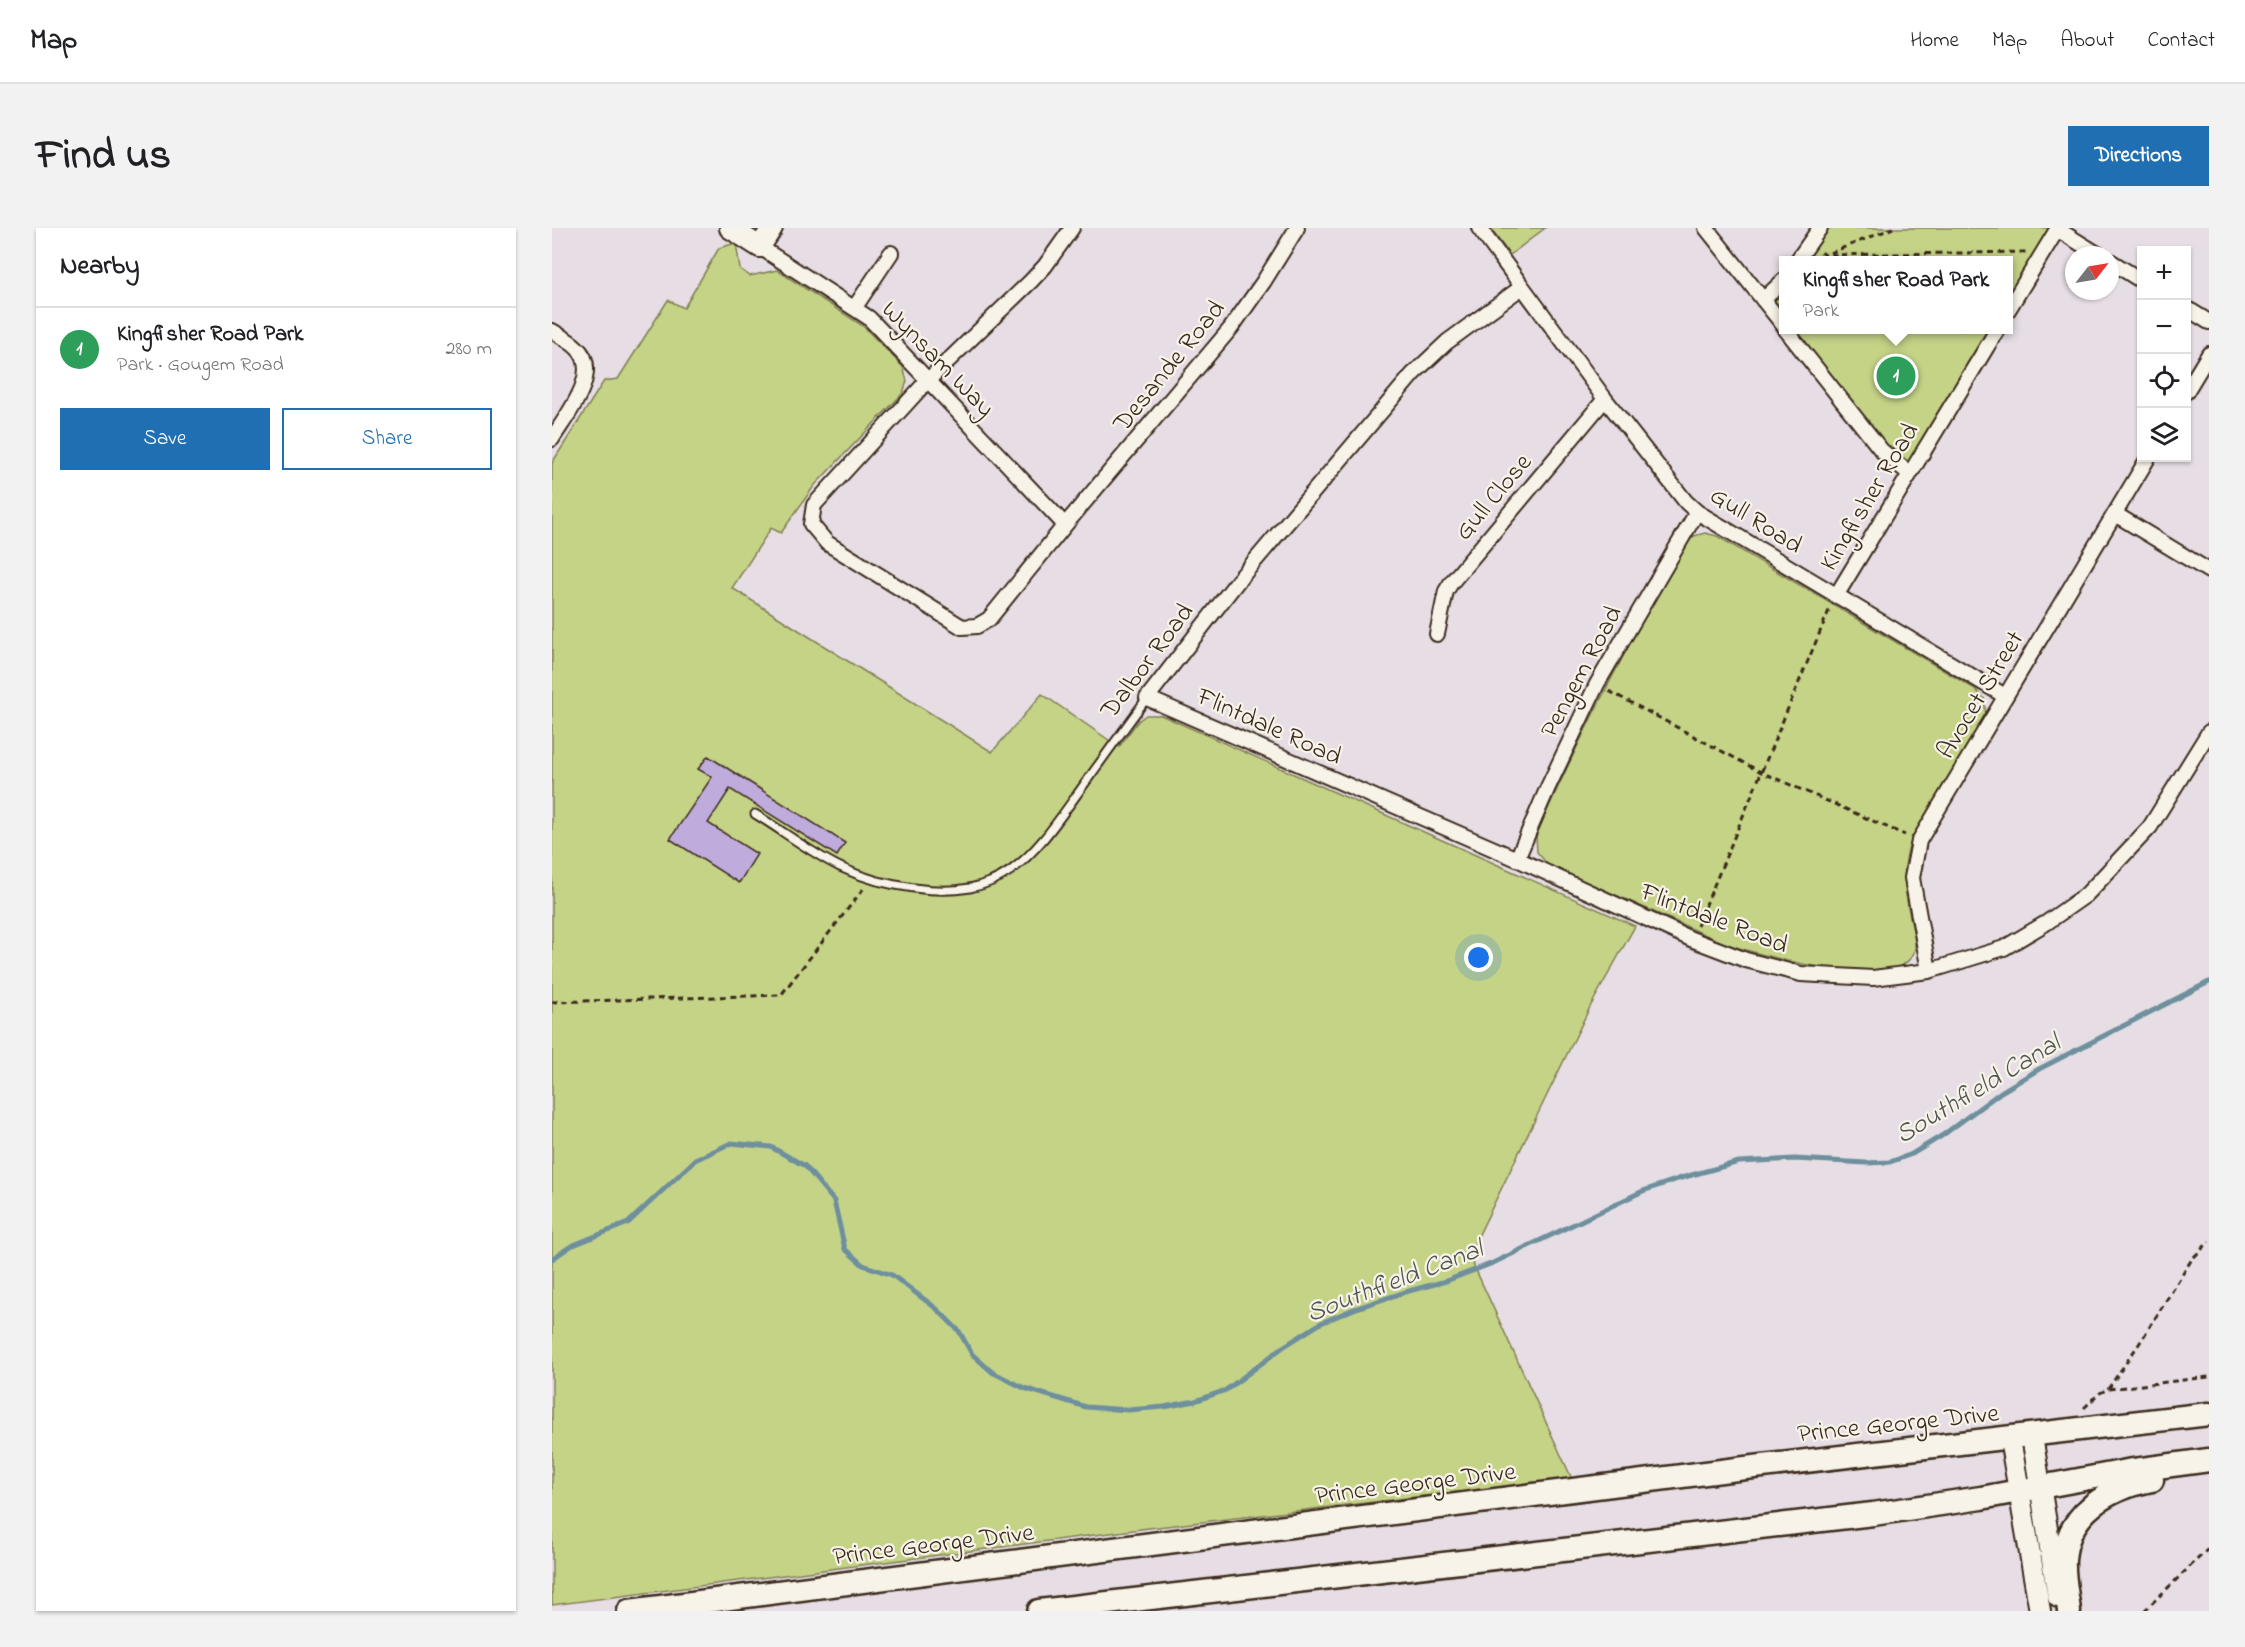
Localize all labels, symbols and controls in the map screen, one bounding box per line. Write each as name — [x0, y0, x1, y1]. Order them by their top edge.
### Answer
text: Map — [30, 21, 77, 62]
text: Home — [1910, 26, 1959, 56]
text: Map — [1992, 26, 2027, 56]
text: About — [2060, 26, 2114, 56]
text: Contact — [2147, 26, 2215, 56]
text: Find us — [36, 126, 171, 187]
button: Directions — [2068, 126, 2209, 186]
north arrow — [2065, 246, 2119, 300]
map controls — [2137, 246, 2191, 462]
button: + — [2137, 246, 2191, 300]
text: Nearby — [60, 248, 139, 286]
popup — [1779, 256, 2013, 334]
text: Kingfisher Road Park — [1803, 265, 1989, 297]
street label: Desande Road — [1105, 292, 1236, 442]
street label: Wynsam Way — [871, 293, 1003, 427]
text: Park — [1803, 297, 1839, 326]
button: − — [2137, 300, 2191, 354]
text: Kingfisher Road Park — [117, 319, 303, 351]
text: 1 — [76, 335, 83, 364]
text: 280 m — [445, 335, 492, 364]
text: Park · Gougem Road — [117, 351, 284, 380]
pin: 1 — [1876, 354, 1916, 398]
button: locate — [2137, 354, 2191, 408]
button: Save — [60, 408, 270, 470]
button: Share — [282, 408, 492, 470]
button: layers — [2137, 408, 2191, 462]
street label: Kingfisher Road — [1811, 416, 1930, 579]
street label: Gull Close — [1447, 446, 1542, 550]
street label: Gull Road — [1702, 478, 1809, 565]
street label: Dalbor Road — [1092, 596, 1205, 728]
street label: Pengem Road — [1532, 599, 1634, 745]
street label: Avocet Street — [1928, 624, 2035, 767]
street label: Flintdale Road — [1189, 678, 1348, 777]
street label: Flintdale Road — [1634, 874, 1794, 965]
your location — [1464, 943, 1493, 972]
water label: Southfield Canal — [1888, 1024, 2071, 1155]
water label: Southfield Canal — [1301, 1229, 1492, 1334]
street label: Prince George Drive — [1796, 1395, 2001, 1454]
street label: Prince George Drive — [1313, 1454, 1518, 1516]
street label: Prince George Drive — [831, 1515, 1036, 1577]

